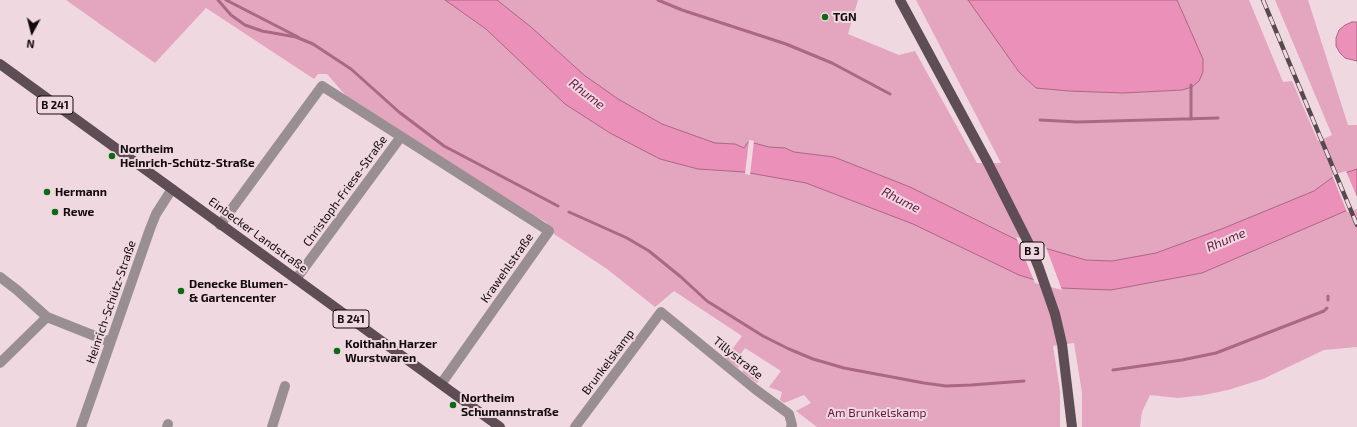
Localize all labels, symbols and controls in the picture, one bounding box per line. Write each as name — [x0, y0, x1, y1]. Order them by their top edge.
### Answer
place label: TGN — [833, 10, 857, 24]
north arrow — [12, 12, 52, 52]
marker: TGN — [820, 12, 830, 22]
text: N — [26, 37, 35, 51]
water label: Rhume — [566, 75, 608, 113]
road number: B 241 — [37, 96, 73, 114]
street label: Christoph-Friese-Straße — [300, 133, 390, 249]
place label: Northeim Heinrich-Schütz-Straße — [120, 142, 255, 170]
marker: Northeim Heinrich-Schütz-Straße — [107, 151, 117, 161]
water label: Rhume — [879, 184, 923, 216]
place label: Hermann — [55, 185, 107, 199]
marker: Hermann — [42, 187, 52, 197]
street label: Einbecker Landstraße — [206, 194, 310, 276]
place label: Rewe — [63, 205, 94, 219]
marker: Rewe — [50, 207, 60, 217]
water label: Rhume — [1204, 225, 1248, 255]
street label: Krawehlstraße — [478, 230, 536, 306]
street label: Heinrich-Schütz-Straße — [83, 238, 139, 366]
road number: B 3 — [1020, 242, 1044, 260]
place label: Denecke Blumen- & Gartencenter — [189, 277, 288, 305]
marker: Denecke Blumen- & Gartencenter — [176, 286, 186, 296]
road number: B 241 — [333, 310, 369, 328]
street label: Brunkelskamp — [579, 326, 637, 398]
street label: Tillystraße — [710, 334, 766, 382]
place label: Koithahn Harzer Wurstwaren — [345, 337, 437, 365]
marker: Koithahn Harzer Wurstwaren — [332, 346, 342, 356]
place label: Northeim Schumannstraße — [461, 391, 559, 419]
marker: Northeim Schumannstraße — [448, 400, 458, 410]
park label: Am Brunkelskamp — [828, 406, 926, 420]

